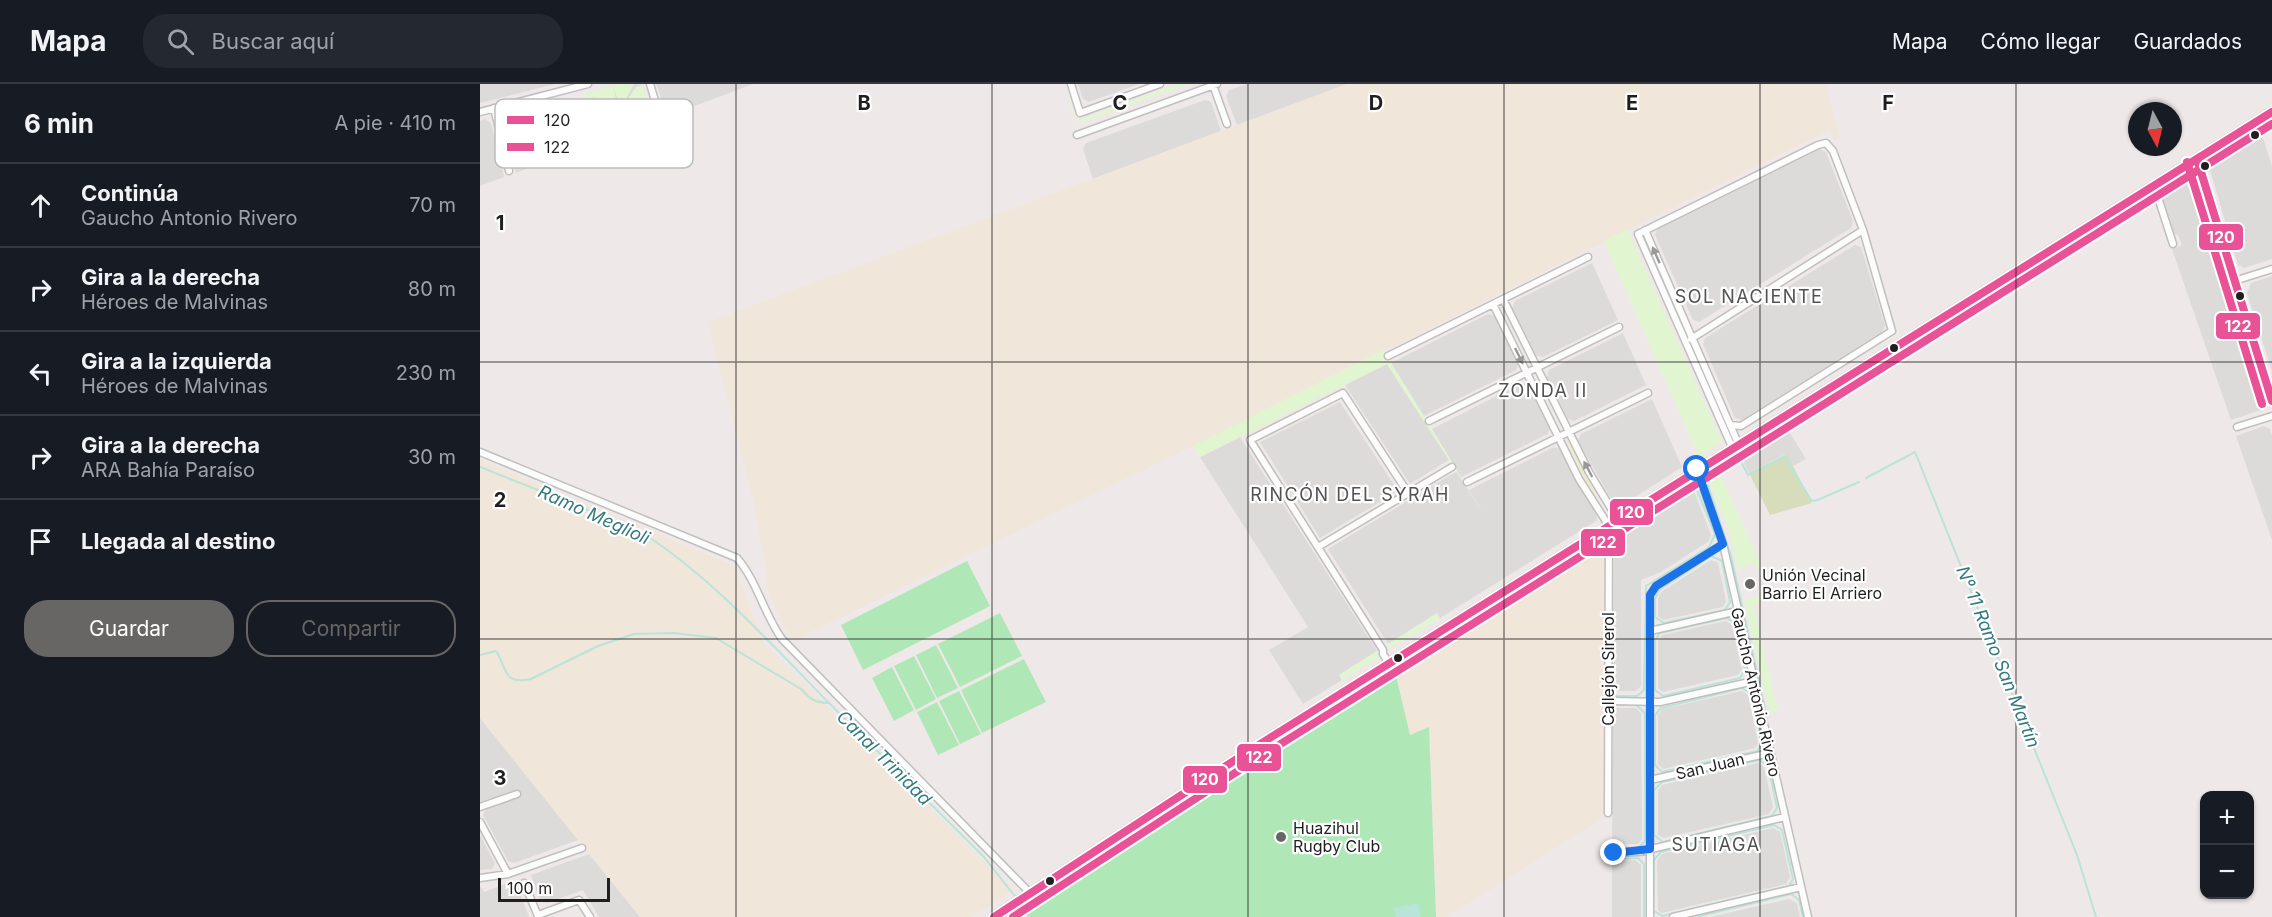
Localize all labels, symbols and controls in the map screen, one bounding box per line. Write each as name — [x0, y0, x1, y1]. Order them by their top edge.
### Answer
search box — [143, 14, 563, 68]
text: Mapa — [30, 24, 107, 58]
icon: search — [164, 25, 197, 58]
text: Buscar aquí — [212, 28, 334, 54]
text: Mapa — [1892, 29, 1948, 54]
text: Cómo llegar — [1981, 29, 2100, 54]
text: Guardados — [2133, 29, 2242, 54]
text: B — [857, 91, 871, 115]
text: C — [1113, 91, 1127, 115]
text: D — [1369, 91, 1383, 115]
text: E — [1626, 91, 1638, 115]
text: F — [1882, 91, 1894, 115]
legend — [495, 99, 693, 168]
north arrow — [2128, 102, 2182, 156]
text: 6 min — [24, 108, 94, 139]
text: 120 — [544, 110, 570, 130]
text: A pie · 410 m — [334, 111, 456, 135]
unlabelled marker — [2249, 129, 2261, 141]
text: 122 — [544, 137, 570, 157]
unlabelled marker — [2199, 160, 2211, 172]
text: Continúa — [81, 180, 179, 206]
icon: ahead — [24, 189, 57, 222]
text: 70 m — [409, 193, 456, 217]
text: Gaucho Antonio Rivero — [81, 206, 298, 230]
text: 1 — [496, 211, 504, 235]
line badge: 120 — [2198, 223, 2244, 251]
text: 120 — [2207, 227, 2235, 247]
one-way arrow — [1651, 245, 1661, 263]
text: Gira a la derecha — [81, 264, 260, 290]
icon: right — [24, 273, 57, 306]
text: 80 m — [408, 277, 456, 301]
district label: SOL NACIENTE — [1675, 286, 1823, 307]
text: Héroes de Malvinas — [81, 290, 268, 314]
unlabelled marker — [2234, 290, 2246, 302]
line badge: 122 — [2215, 312, 2261, 340]
text: 122 — [2224, 316, 2252, 336]
unlabelled marker — [1888, 342, 1900, 354]
text: Gira a la izquierda — [81, 348, 272, 374]
one-way arrow — [1514, 348, 1523, 365]
icon: left — [24, 357, 57, 390]
text: 230 m — [396, 361, 456, 385]
text: Héroes de Malvinas — [81, 374, 268, 398]
district label: ZONDA II — [1498, 380, 1588, 401]
text: Gira a la derecha — [81, 432, 260, 458]
icon: right — [24, 441, 57, 474]
text: 30 m — [408, 445, 456, 469]
route start — [1683, 455, 1709, 481]
text: ARA Bahía Paraíso — [81, 458, 255, 482]
one-way arrow — [1583, 461, 1593, 478]
water label: Ramo Meglioli — [535, 481, 654, 549]
district label: RINCÓN DEL SYRAH — [1250, 483, 1450, 505]
text: 2 — [494, 488, 506, 512]
line badge: 120 — [1609, 498, 1654, 526]
text: 120 — [1617, 502, 1645, 522]
icon: arrive — [24, 525, 57, 558]
text: Llegada al destino — [81, 528, 275, 554]
line badge: 122 — [1580, 528, 1626, 557]
text: 122 — [1589, 532, 1617, 552]
water label: Nº 11 Ramo San Martín — [1952, 563, 2045, 751]
place label: Unión Vecinal Barrio El Arriero — [1762, 565, 1882, 603]
marker: Unión Vecinal Barrio El Arriero — [1743, 577, 1757, 591]
button: Guardar — [24, 600, 234, 657]
button: Compartir — [246, 600, 456, 657]
street label: Gaucho Antonio Rivero — [1727, 605, 1785, 779]
street label: Callejón Sirerol — [1598, 612, 1618, 726]
unlabelled marker — [1392, 652, 1404, 664]
water label: Canal Trinidad — [833, 706, 936, 809]
line badge: 122 — [1236, 743, 1282, 772]
text: 122 — [1245, 747, 1273, 767]
street label: San Juan — [1674, 748, 1746, 784]
line badge: 120 — [1182, 765, 1228, 794]
text: 3 — [494, 766, 506, 790]
text: 120 — [1191, 769, 1219, 789]
map controls — [2200, 791, 2254, 899]
button: + — [2200, 791, 2254, 845]
place label: Huazihul Rugby Club — [1293, 818, 1380, 856]
marker: Huazihul Rugby Club — [1274, 830, 1288, 844]
district label: SUTIAGA — [1671, 834, 1761, 855]
route end — [1600, 839, 1626, 865]
button: − — [2200, 845, 2254, 899]
scale bar — [498, 875, 610, 902]
unlabelled marker — [1044, 875, 1056, 887]
text: 100 m — [507, 878, 552, 898]

